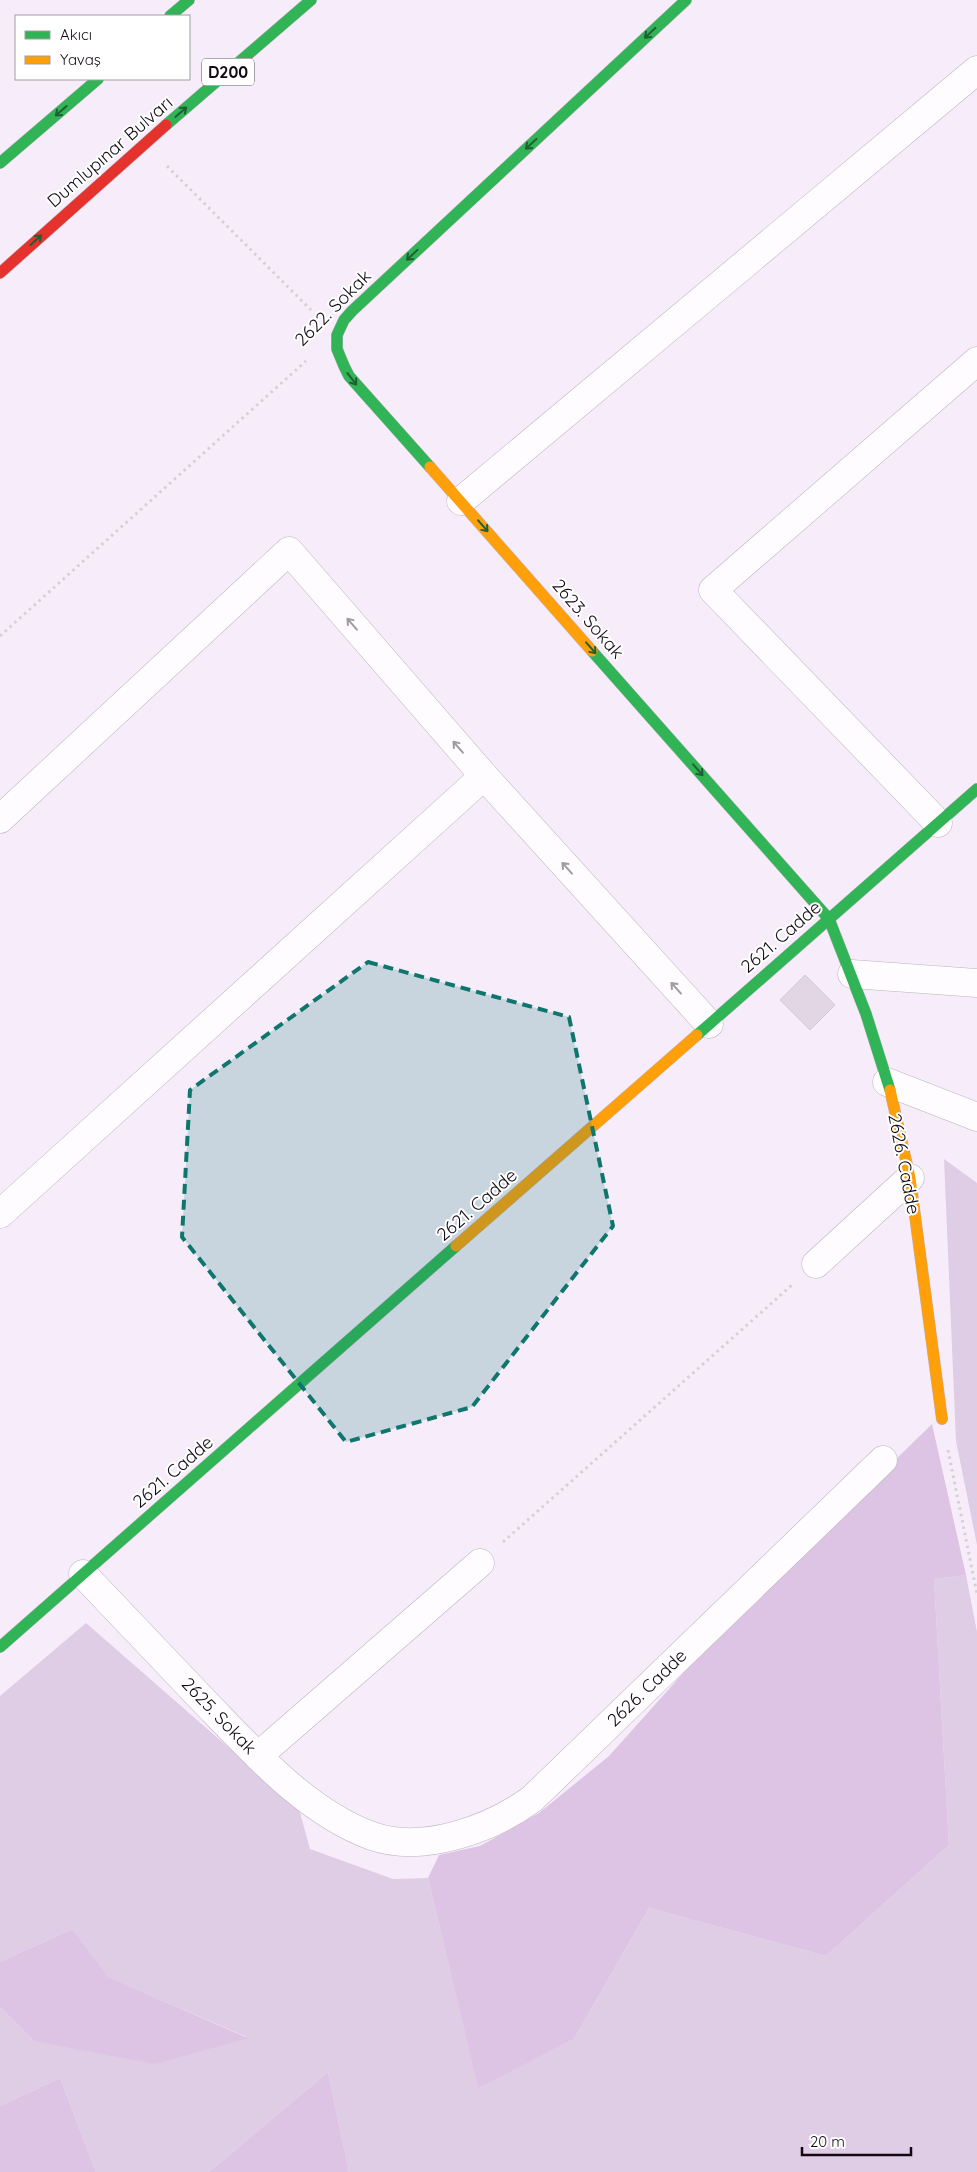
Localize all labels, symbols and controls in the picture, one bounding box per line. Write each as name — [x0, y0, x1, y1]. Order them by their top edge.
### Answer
legend — [15, 15, 190, 80]
text: Akıcı — [60, 25, 92, 44]
one-way arrow — [644, 27, 656, 39]
text: Yavaş — [60, 50, 101, 69]
road number: D200 — [202, 58, 254, 86]
street label: Dumlupınar Bulvarı — [42, 91, 177, 212]
one-way arrow — [55, 105, 68, 116]
one-way arrow — [175, 106, 188, 118]
one-way arrow — [525, 138, 538, 150]
one-way arrow — [30, 234, 43, 246]
one-way arrow — [406, 249, 419, 261]
street label: 2622. Sokak — [290, 265, 376, 351]
one-way arrow — [347, 372, 358, 385]
one-way arrow — [478, 520, 489, 533]
street label: 2623. Sokak — [547, 574, 629, 663]
one-way arrow — [346, 617, 358, 630]
one-way arrow — [585, 642, 597, 655]
one-way arrow — [452, 740, 464, 753]
one-way arrow — [692, 764, 704, 777]
one-way arrow — [561, 861, 573, 874]
street label: 2621. Cadde — [736, 895, 826, 978]
one-way arrow — [670, 981, 682, 994]
street label: 2626. Cadde — [883, 1112, 926, 1216]
street label: 2621. Cadde — [432, 1163, 522, 1246]
street label: 2621. Cadde — [128, 1430, 218, 1513]
street label: 2626. Cadde — [602, 1644, 691, 1731]
street label: 2625. Sokak — [177, 1672, 262, 1759]
scale bar — [802, 2124, 911, 2156]
text: 20 m — [810, 2132, 845, 2151]

